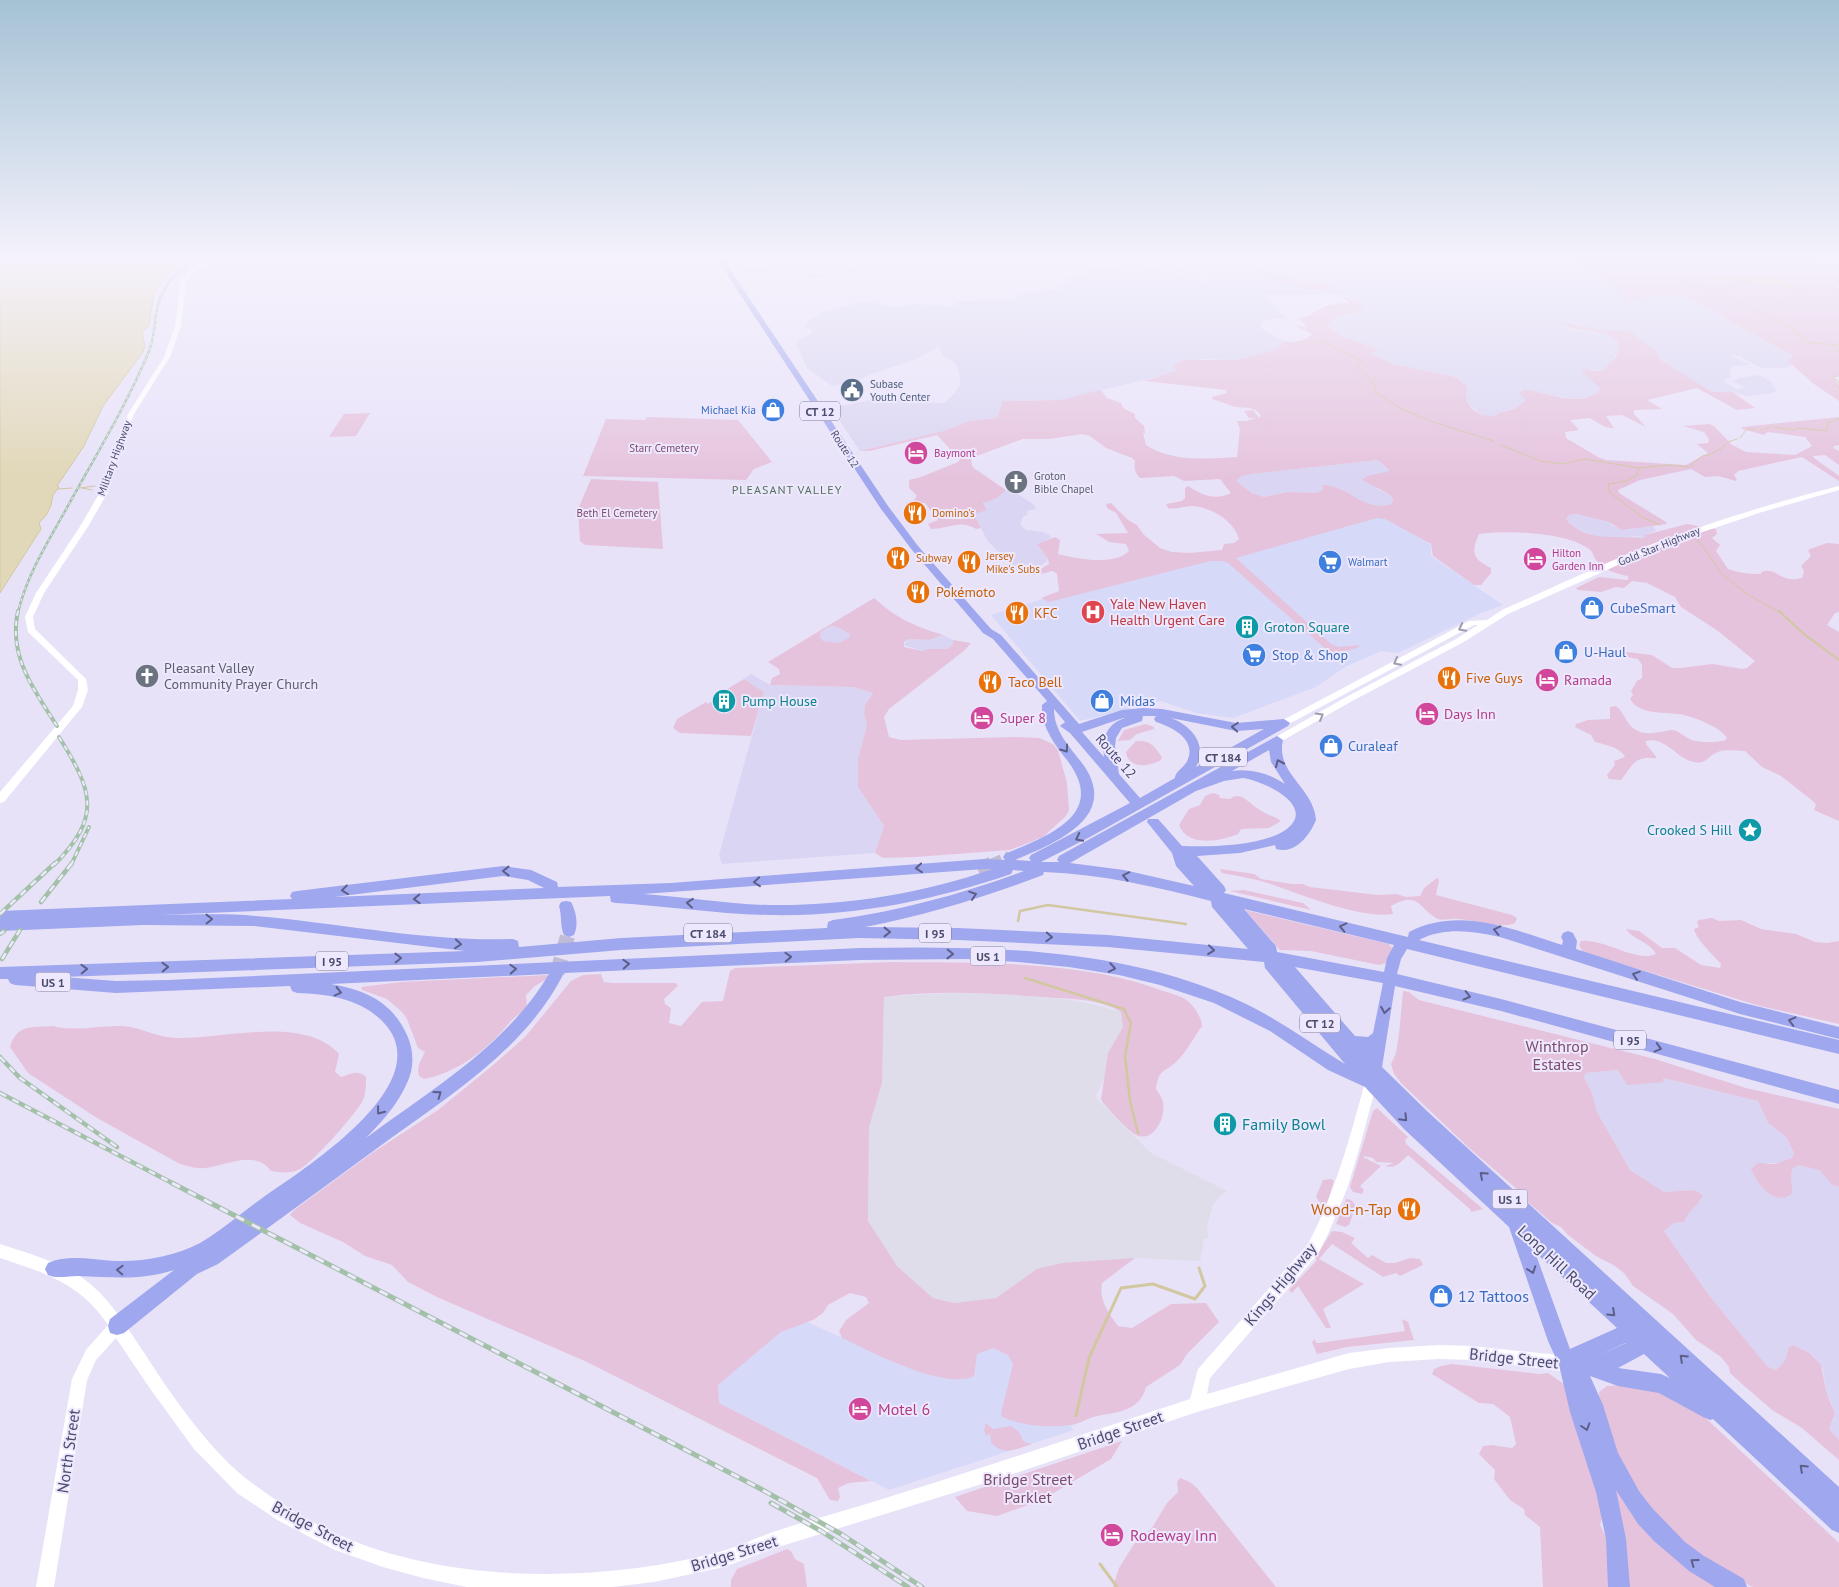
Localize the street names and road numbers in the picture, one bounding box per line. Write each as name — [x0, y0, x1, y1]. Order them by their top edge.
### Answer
road number: CT 12 — [800, 402, 840, 421]
street label: Military Highway — [94, 418, 134, 498]
street label: Route 12 — [828, 428, 862, 470]
street label: Gold Star Highway — [1616, 523, 1703, 569]
street label: Route 12 — [1092, 730, 1140, 782]
road number: CT 184 — [1199, 748, 1247, 766]
road number: CT 184 — [684, 924, 732, 942]
road number: I 95 — [919, 924, 951, 942]
road number: US 1 — [970, 946, 1006, 966]
road number: I 95 — [316, 951, 348, 970]
road number: US 1 — [36, 972, 70, 992]
road number: CT 12 — [1300, 1014, 1340, 1032]
road number: I 95 — [1614, 1030, 1646, 1050]
road number: US 1 — [1492, 1190, 1528, 1208]
street label: Long Hill Road — [1514, 1221, 1600, 1303]
street label: Kings Highway — [1240, 1238, 1321, 1329]
street label: Bridge Street — [1468, 1343, 1560, 1373]
street label: Bridge Street — [1074, 1406, 1166, 1454]
street label: North Street — [52, 1407, 84, 1494]
street label: Bridge Street — [269, 1496, 358, 1556]
street label: Bridge Street — [688, 1530, 780, 1576]

